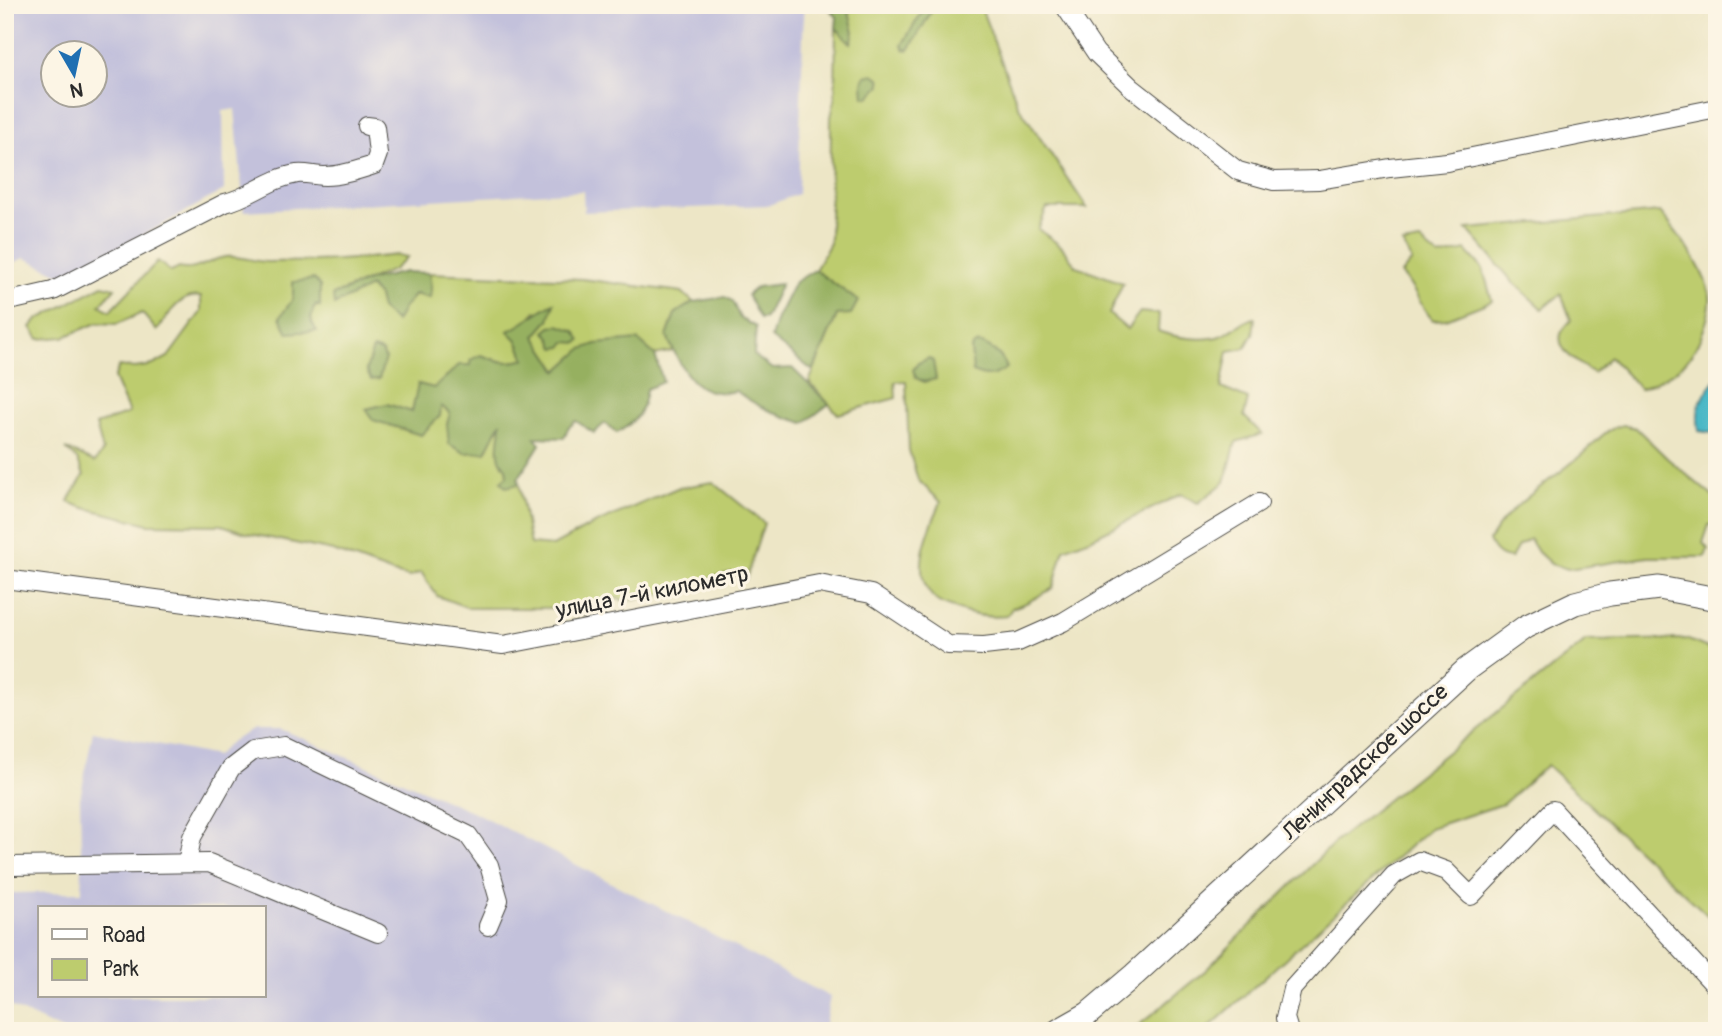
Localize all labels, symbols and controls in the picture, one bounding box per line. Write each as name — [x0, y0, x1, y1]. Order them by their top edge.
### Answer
north arrow — [38, 38, 108, 108]
text: N — [68, 77, 85, 103]
street label: улица 7-й километр — [552, 559, 751, 625]
street label: Ленинградское шоссе — [1275, 677, 1455, 847]
legend — [38, 906, 266, 998]
text: Road — [102, 922, 146, 949]
text: Park — [102, 956, 139, 983]

